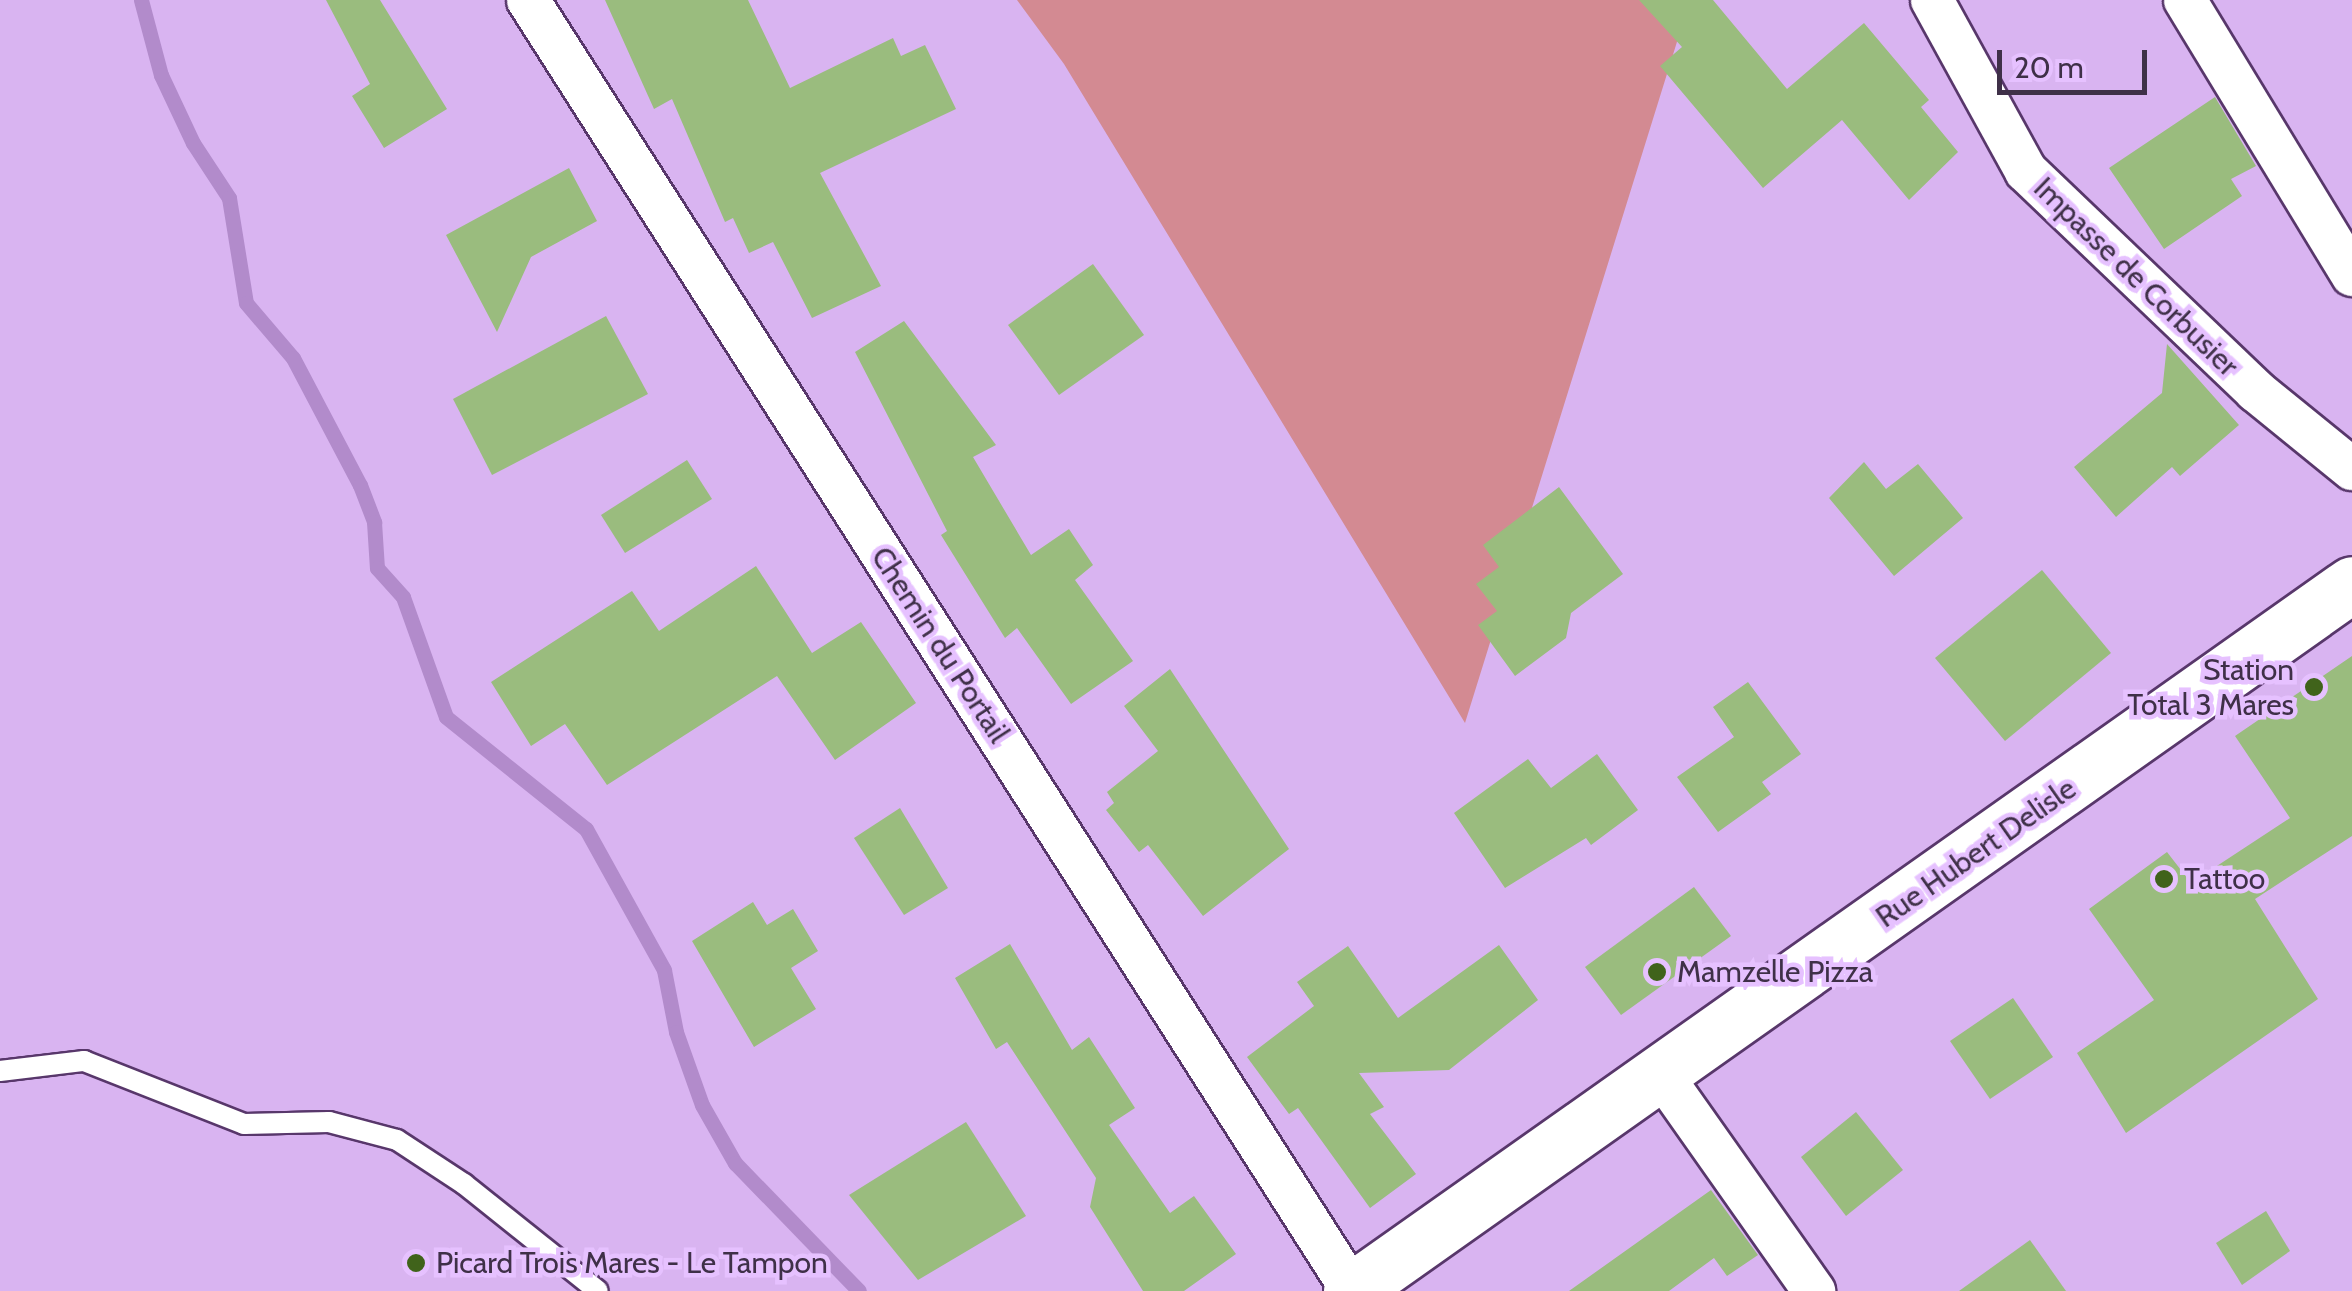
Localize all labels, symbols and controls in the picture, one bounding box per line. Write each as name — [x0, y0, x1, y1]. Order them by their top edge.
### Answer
scale bar — [2002, 30, 2152, 92]
text: 20 m — [2014, 49, 2084, 86]
street label: Impasse de Corbusier — [2026, 170, 2246, 384]
street label: Chemin du Portail — [863, 540, 1017, 750]
place label: Station Total 3 Mares — [2127, 652, 2294, 722]
marker: Station Total 3 Mares — [2303, 676, 2325, 698]
street label: Rue Hubert Delisle — [1869, 771, 2083, 935]
place label: Tattoo — [2184, 861, 2265, 897]
marker: Tattoo — [2153, 868, 2175, 890]
place label: Mamzelle Pizza — [1677, 954, 1873, 990]
marker: Mamzelle Pizza — [1646, 961, 1668, 983]
place label: Picard Trois Mares - Le Tampon — [436, 1245, 828, 1281]
marker: Picard Trois Mares - Le Tampon — [405, 1252, 427, 1274]

